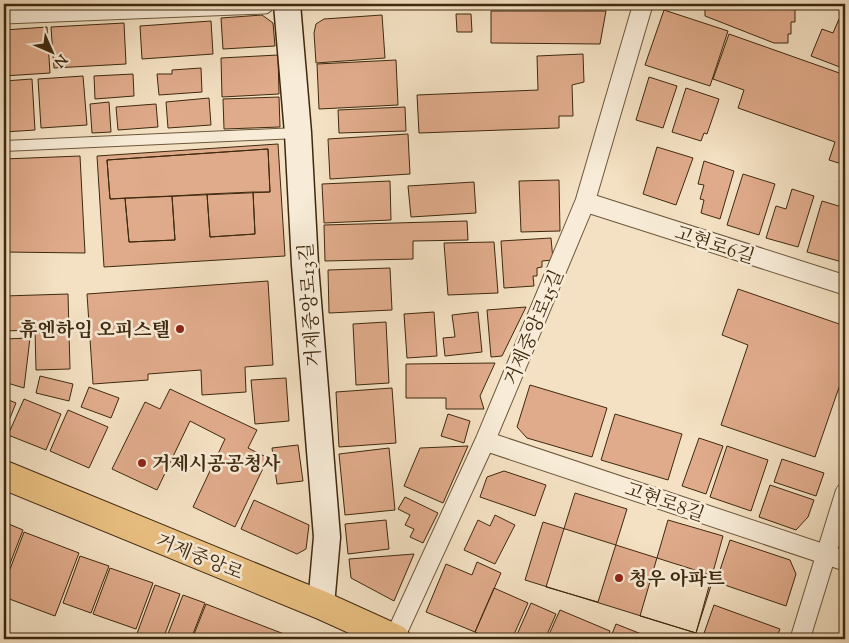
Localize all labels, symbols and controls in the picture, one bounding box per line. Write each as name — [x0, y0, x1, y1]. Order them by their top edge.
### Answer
north arrow — [28, 28, 78, 78]
text: N — [49, 49, 71, 71]
street label: 고현로6길 — [671, 221, 758, 272]
street label: 거제중앙로13길 — [294, 242, 329, 368]
street label: 거제중앙로15길 — [499, 266, 572, 390]
place label: 휴엔하임 오피스텔 — [19, 318, 170, 345]
marker: 휴엔하임 오피스텔 — [174, 323, 186, 335]
place label: 거제시공공청사 — [152, 452, 281, 479]
marker: 거제시공공청사 — [136, 457, 148, 469]
street label: 고현로8길 — [621, 477, 708, 530]
street label: 거제중앙로 — [151, 529, 247, 588]
place label: 청우 아파트 — [629, 567, 725, 594]
marker: 청우 아파트 — [613, 572, 625, 584]

